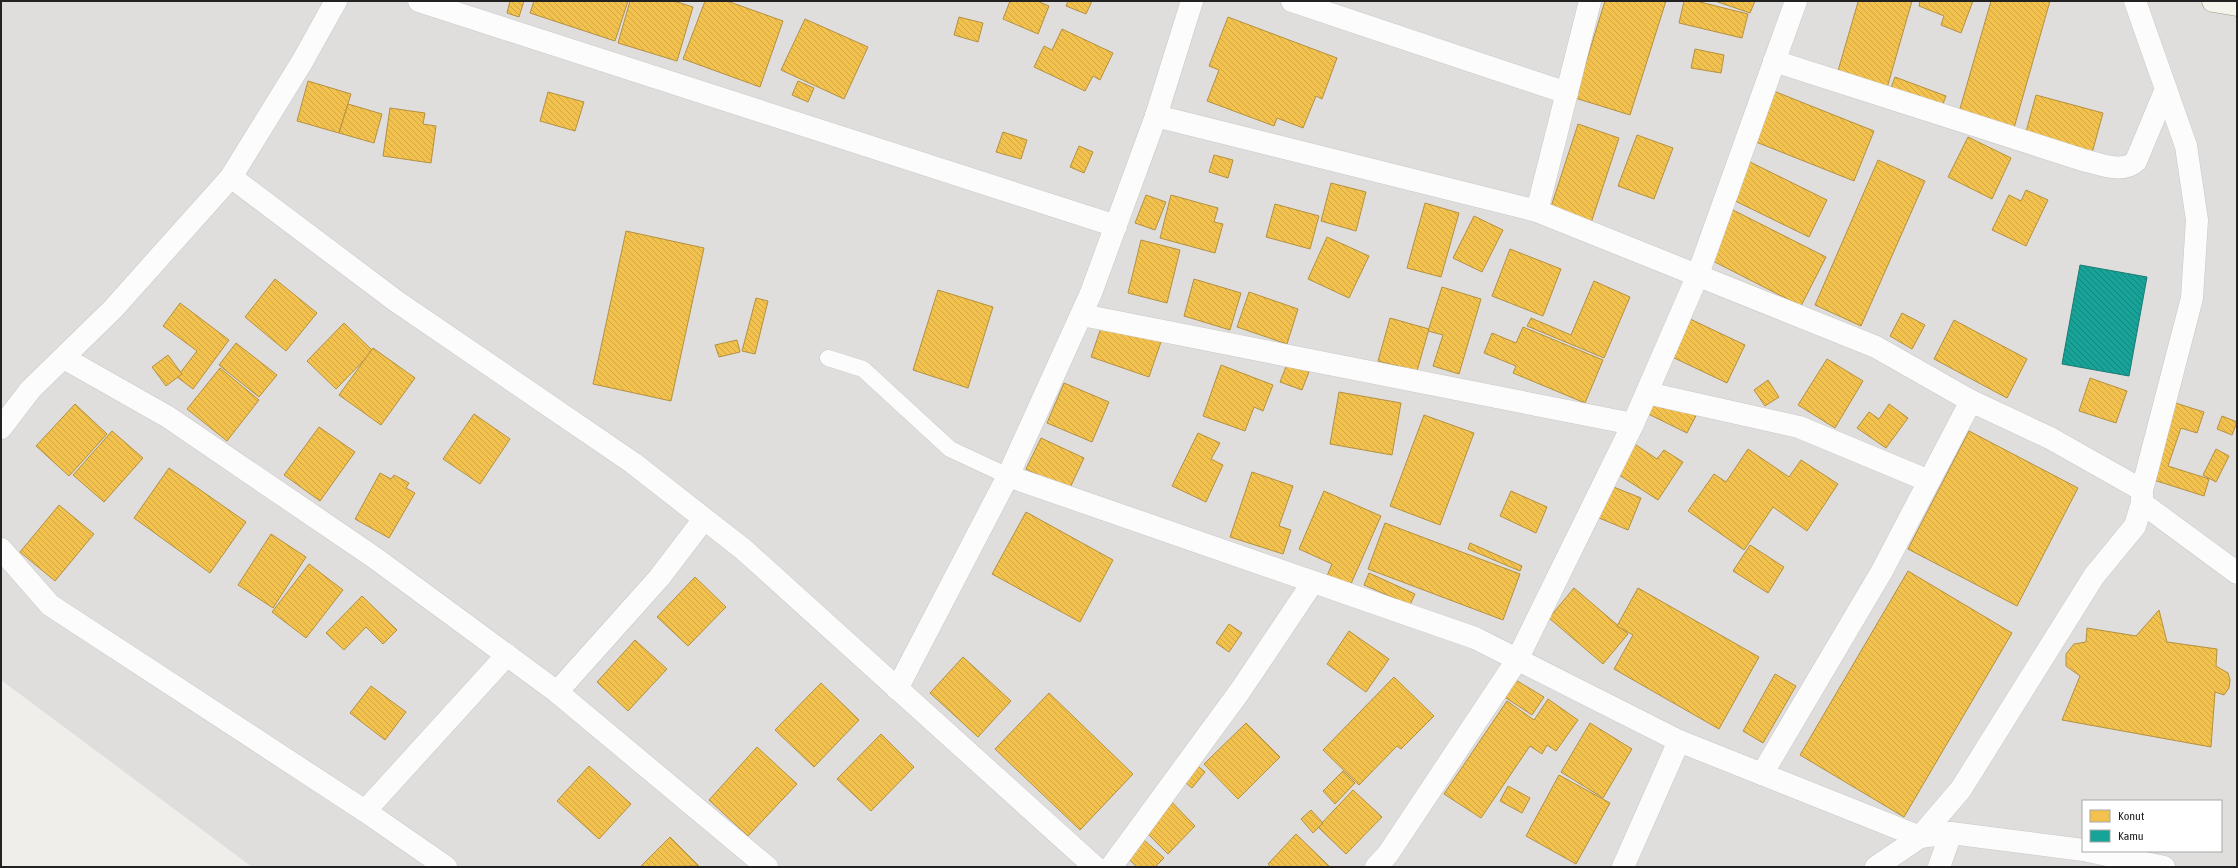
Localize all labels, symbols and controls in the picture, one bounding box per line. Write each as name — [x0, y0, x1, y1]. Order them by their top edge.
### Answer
legend — [2082, 800, 2222, 852]
text: Konut — [2118, 809, 2145, 823]
text: Kamu — [2118, 829, 2144, 843]

